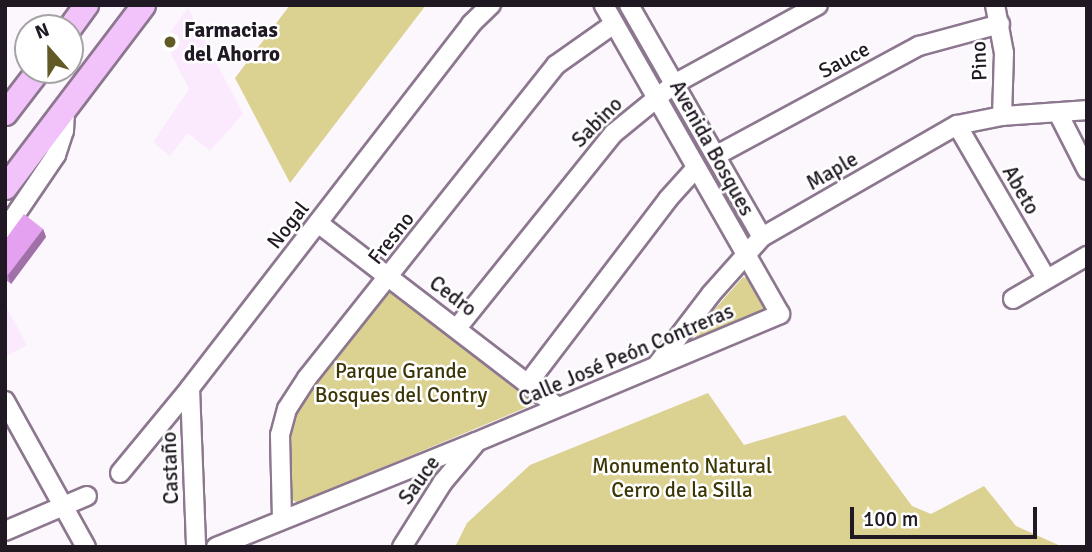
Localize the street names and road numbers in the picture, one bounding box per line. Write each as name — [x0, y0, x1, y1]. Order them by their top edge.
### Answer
street label: Sauce — [814, 36, 874, 84]
street label: Pino — [966, 41, 992, 81]
street label: Avenida Bosques — [664, 76, 760, 220]
street label: Sabino — [566, 91, 628, 153]
street label: Maple — [802, 146, 862, 196]
street label: Abeto — [997, 161, 1045, 219]
street label: Nogal — [262, 196, 314, 254]
street label: Fresno — [363, 207, 419, 269]
street label: Cedro — [424, 270, 482, 322]
street label: Calle José Peón Contreras — [515, 298, 737, 412]
street label: Castaño — [156, 431, 184, 505]
street label: Sauce — [393, 451, 445, 509]

